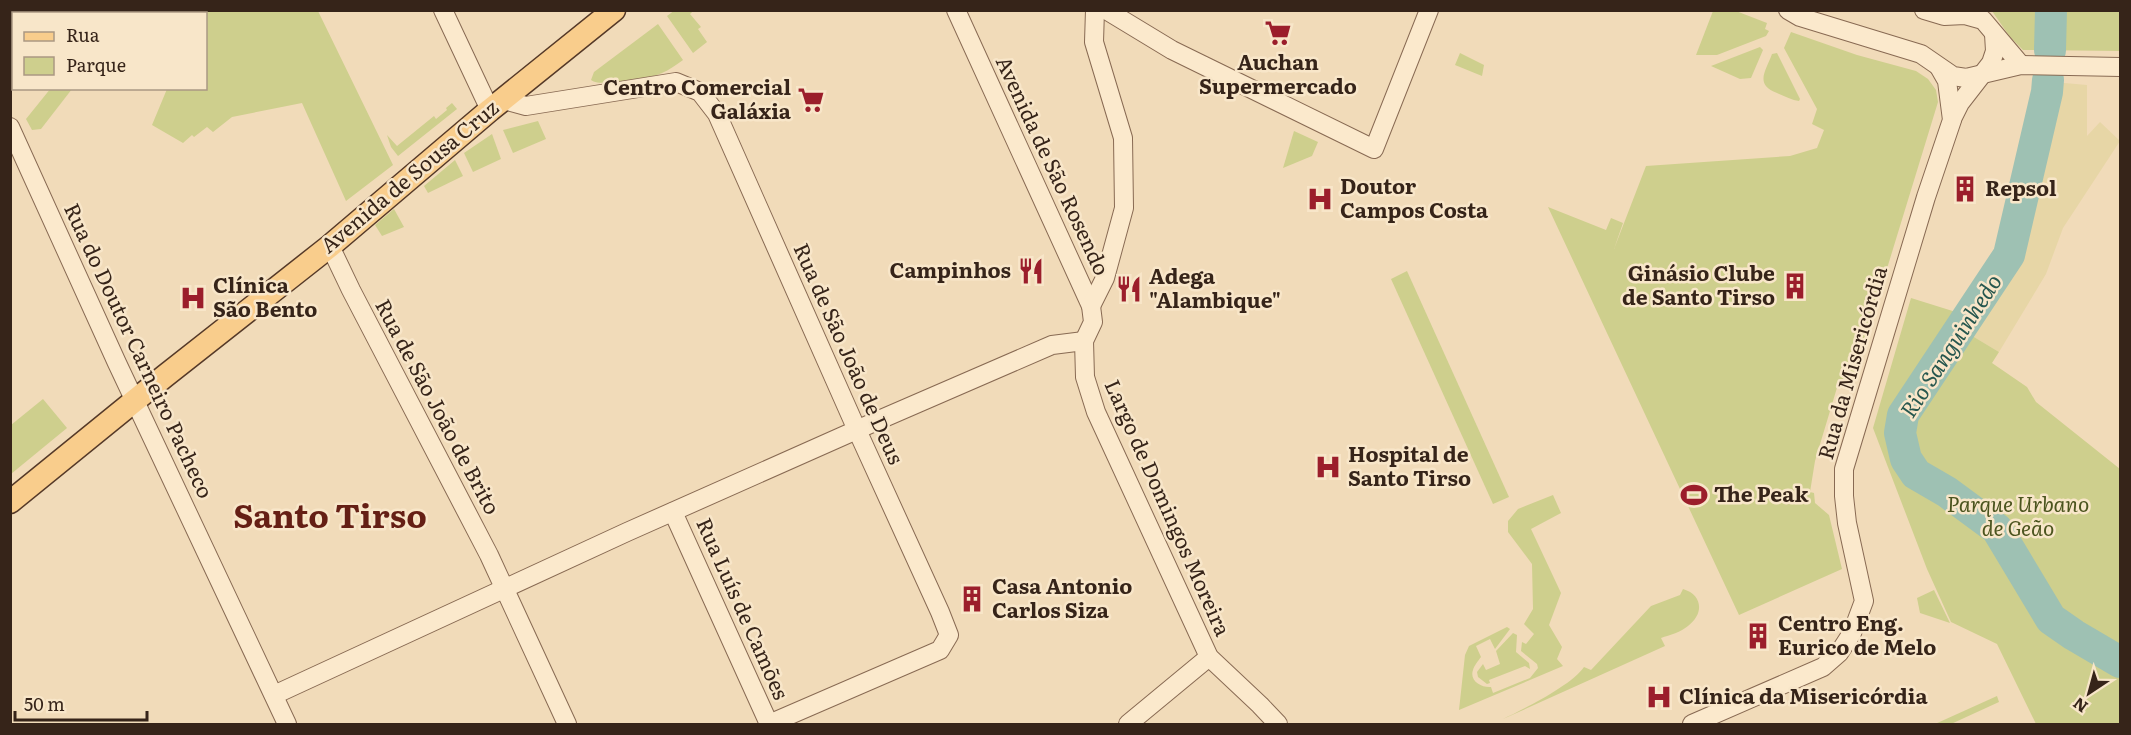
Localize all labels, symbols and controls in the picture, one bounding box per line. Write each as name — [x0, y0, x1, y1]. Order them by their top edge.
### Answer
legend — [12, 12, 207, 90]
supermarket icon: Auchan Supermercado — [1263, 18, 1293, 48]
text: Rua — [66, 21, 100, 48]
place label: Auchan Supermercado — [1199, 45, 1357, 100]
street label: Avenida de São Rosendo — [990, 50, 1119, 280]
text: Parque — [66, 51, 126, 78]
place label: Centro Comercial Galáxia — [603, 70, 792, 125]
supermarket icon: Centro Comercial Galáxia — [796, 85, 826, 115]
street label: Avenida de Sousa Cruz — [312, 91, 504, 259]
place label: Doutor Campos Costa — [1340, 169, 1489, 224]
place label: Repsol — [1985, 171, 2057, 202]
building icon: Repsol — [1950, 174, 1980, 204]
hospital icon: Doutor Campos Costa — [1305, 184, 1335, 214]
street label: Rua do Doutor Carneiro Pacheco — [58, 197, 223, 503]
street label: Rua de São João de Deus — [787, 237, 913, 469]
place label: Campinhos — [890, 253, 1011, 284]
restaurant icon: Campinhos — [1016, 256, 1046, 286]
place label: Ginásio Clube de Santo Tirso — [1622, 256, 1775, 311]
place label: Adega "Alambique" — [1149, 259, 1281, 314]
street label: Rua da Misericórdia — [1808, 261, 1893, 463]
water label: Rio Sanguinhedo — [1891, 267, 2009, 424]
place label: Clínica São Bento — [213, 268, 317, 323]
building icon: Ginásio Clube de Santo Tirso — [1780, 271, 1810, 301]
restaurant icon: Adega "Alambique" — [1114, 274, 1144, 304]
hospital icon: Clínica São Bento — [178, 283, 208, 313]
street label: Rua de São João de Brito — [369, 292, 509, 519]
street label: Largo de Domingos Moreira — [1099, 374, 1240, 641]
place label: Hospital de Santo Tirso — [1348, 437, 1471, 492]
hospital icon: Hospital de Santo Tirso — [1313, 452, 1343, 482]
place label: The Peak — [1714, 477, 1809, 508]
sports icon: The Peak — [1679, 480, 1709, 510]
park label: Parque Urbano de Geão — [1947, 487, 2089, 542]
district label: Santo Tirso — [233, 489, 427, 538]
street label: Rua Luís de Camões — [690, 512, 798, 704]
place label: Casa Antonio Carlos Siza — [992, 569, 1132, 624]
building icon: Casa Antonio Carlos Siza — [957, 584, 987, 614]
place label: Centro Eng. Eurico de Melo — [1778, 606, 1936, 661]
building icon: Centro Eng. Eurico de Melo — [1743, 621, 1773, 651]
north arrow — [2059, 663, 2119, 723]
place label: Clínica da Misericórdia — [1679, 679, 1928, 710]
hospital icon: Clínica da Misericórdia — [1644, 682, 1674, 712]
scale bar — [15, 684, 147, 722]
text: 50 m — [24, 690, 65, 717]
text: N — [2067, 692, 2092, 720]

